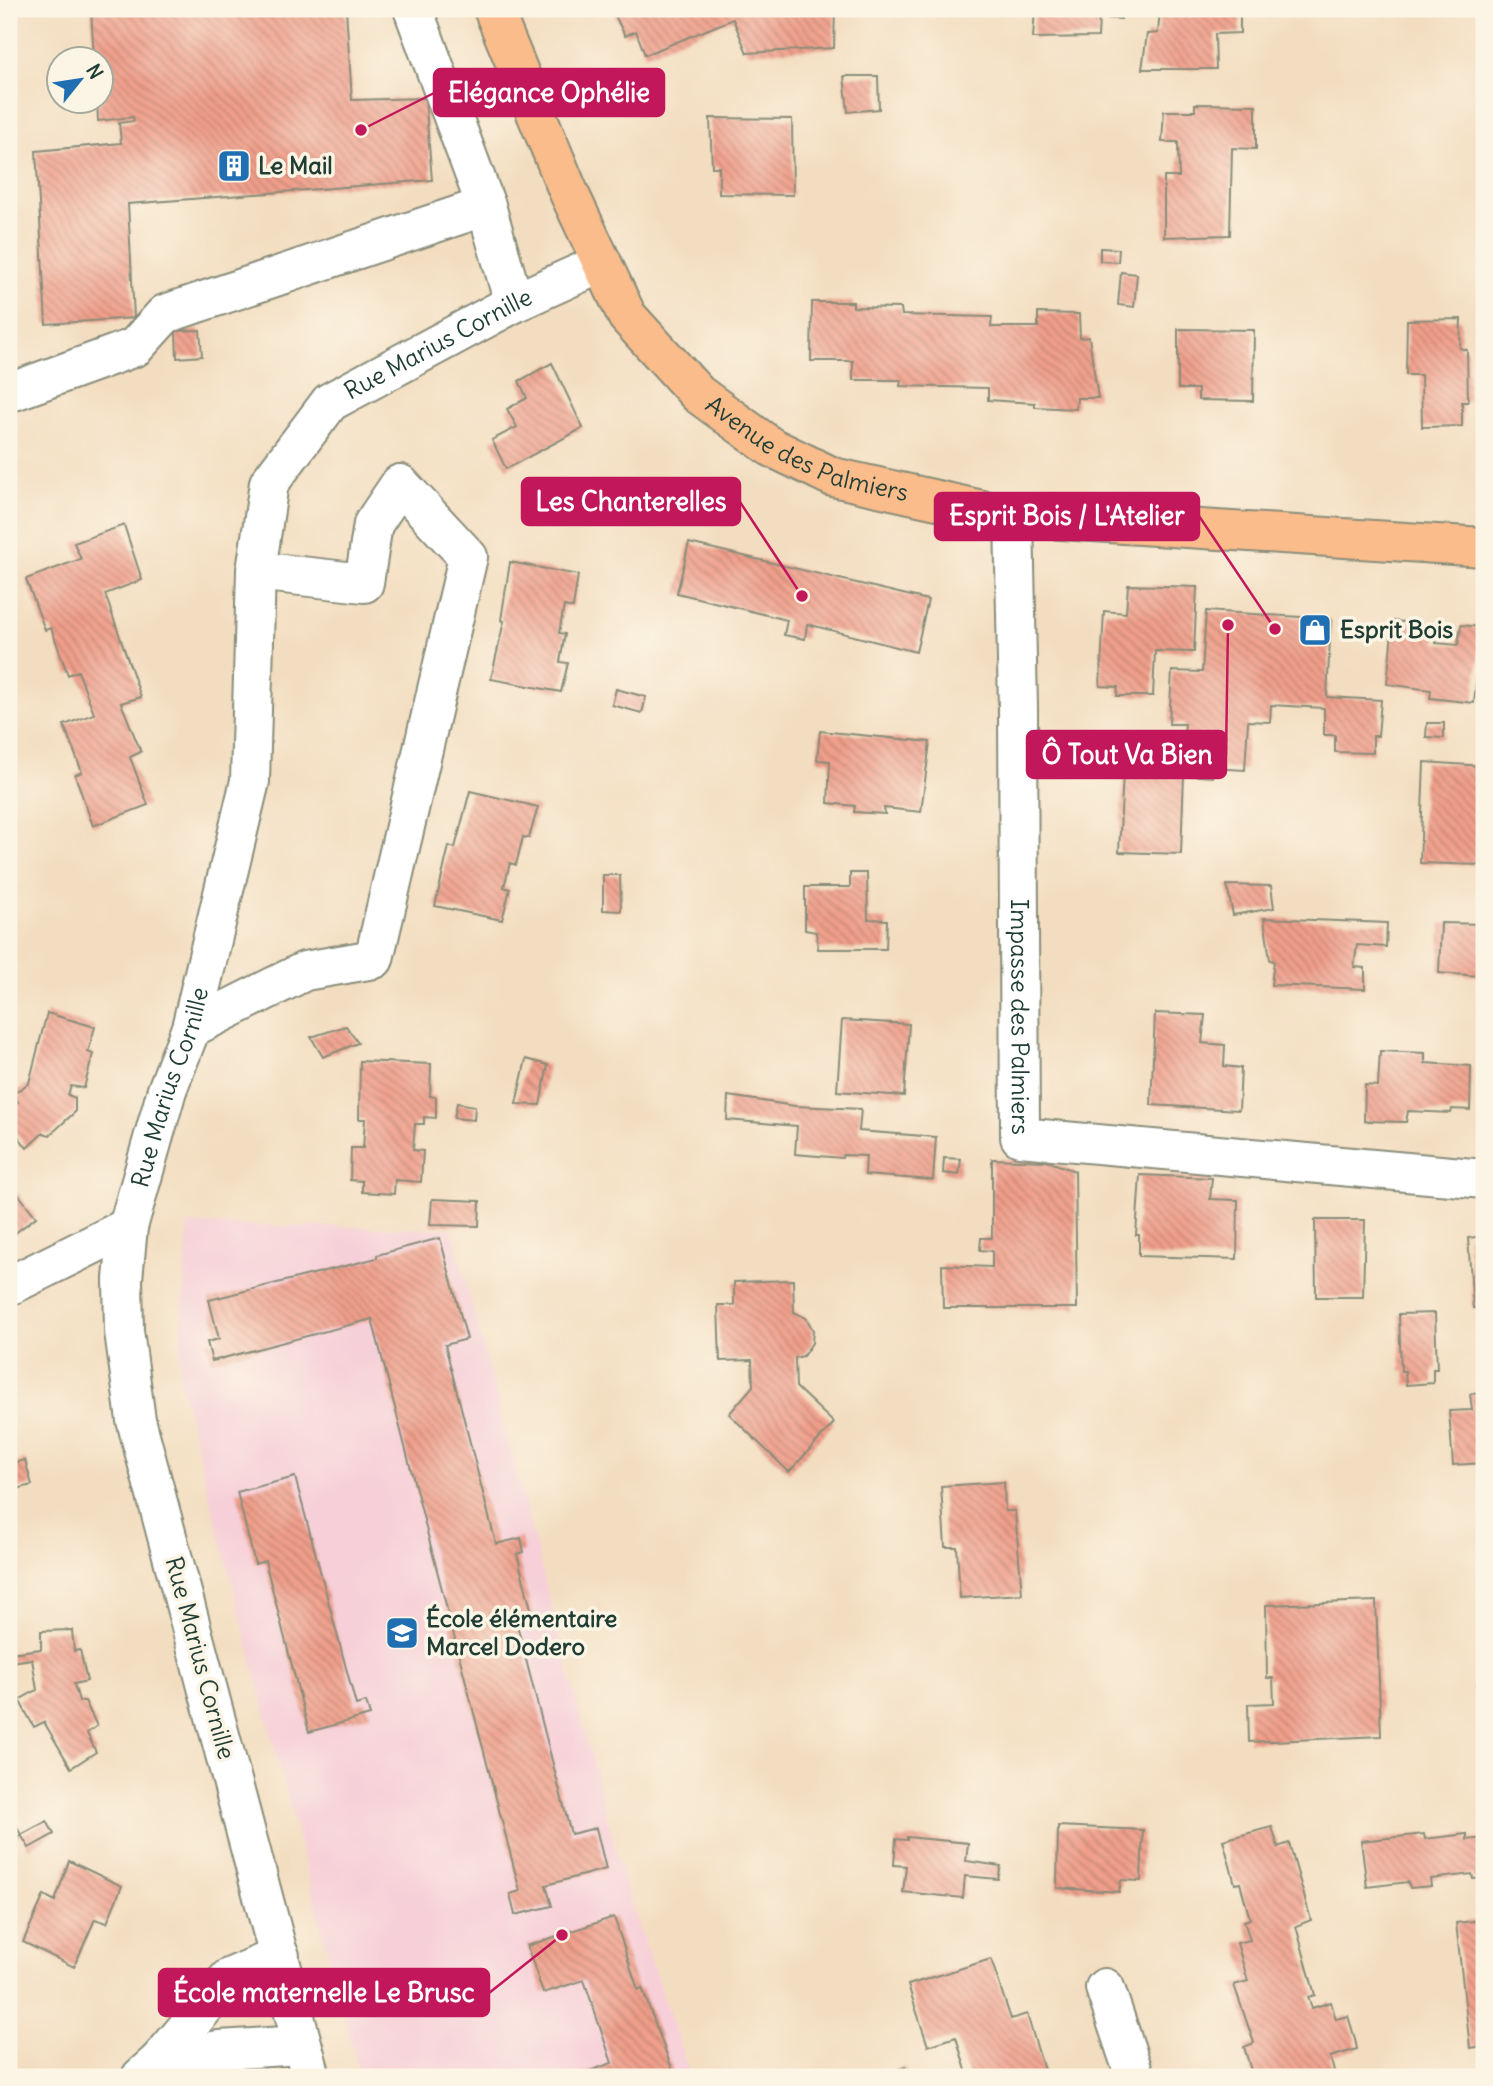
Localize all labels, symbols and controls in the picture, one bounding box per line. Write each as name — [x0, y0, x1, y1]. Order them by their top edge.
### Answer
north arrow — [46, 46, 116, 116]
text: N — [81, 60, 108, 83]
callout: Elégance Ophélie — [434, 69, 664, 116]
text: Elégance Ophélie — [448, 76, 650, 109]
building icon: Le Mail — [215, 147, 253, 185]
place label: Le Mail — [258, 150, 333, 180]
street label: Rue Marius Cornille — [339, 281, 536, 406]
street label: Avenue des Palmiers — [700, 389, 911, 507]
callout: Les Chanterelles — [522, 478, 740, 525]
text: Les Chanterelles — [536, 485, 727, 518]
callout: Esprit Bois / L'Atelier — [935, 493, 1199, 540]
text: Esprit Bois / L'Atelier — [949, 499, 1185, 532]
shop icon: Esprit Bois — [1296, 611, 1334, 649]
place label: Esprit Bois — [1340, 614, 1453, 644]
callout: Ô Tout Va Bien — [1027, 731, 1226, 778]
text: Ô Tout Va Bien — [1041, 736, 1213, 771]
street label: Impasse des Palmiers — [1005, 899, 1036, 1135]
street label: Rue Marius Cornille — [124, 984, 214, 1191]
street label: Rue Marius Cornille — [160, 1553, 242, 1762]
place label: École élémentaire Marcel Dodero — [426, 1603, 617, 1661]
school or university icon: École élémentaire Marcel Dodero — [383, 1614, 421, 1652]
callout: École maternelle Le Brusc — [159, 1969, 489, 2016]
text: École maternelle Le Brusc — [173, 1975, 475, 2009]

